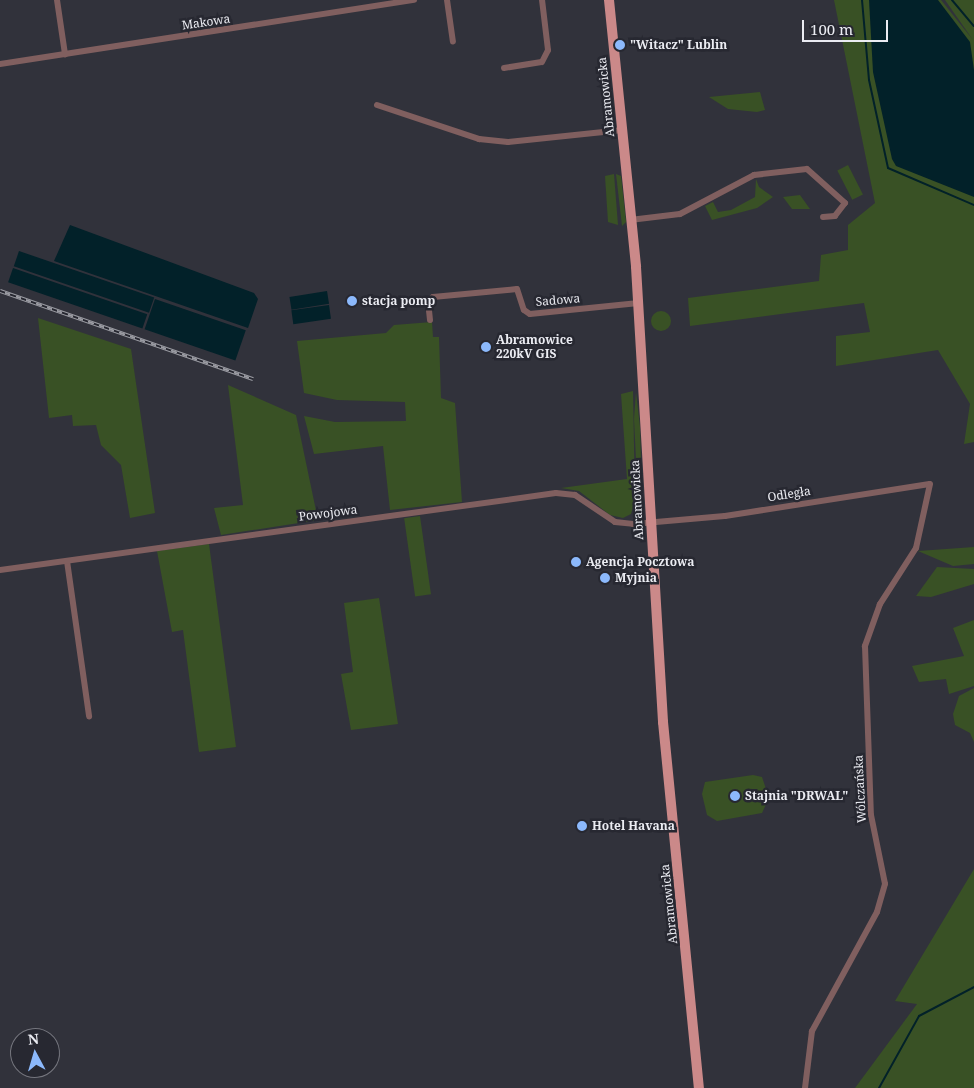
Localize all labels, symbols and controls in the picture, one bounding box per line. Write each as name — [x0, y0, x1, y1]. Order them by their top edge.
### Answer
scale bar — [804, 10, 890, 42]
street label: Makowa — [181, 11, 231, 33]
text: 100 m — [810, 19, 853, 39]
place label: "Witacz" Lublin — [630, 38, 727, 52]
marker: "Witacz" Lublin — [614, 39, 626, 51]
street label: Abramowicka — [595, 56, 617, 138]
street label: Sadowa — [535, 291, 581, 309]
place label: stacja pomp — [362, 294, 435, 308]
marker: stacja pomp — [346, 295, 358, 307]
place label: Abramowice 220kV GIS — [496, 333, 573, 361]
marker: Abramowice 220kV GIS — [480, 341, 492, 353]
street label: Abramowicka — [628, 460, 646, 540]
street label: Odległa — [766, 483, 812, 505]
street label: Powojowa — [298, 502, 358, 524]
place label: Agencja Pocztowa — [586, 555, 695, 569]
marker: Agencja Pocztowa — [570, 556, 582, 568]
place label: Myjnia — [615, 571, 657, 585]
marker: Myjnia — [599, 572, 611, 584]
street label: Wólczańska — [851, 755, 869, 823]
place label: Stajnia "DRWAL" — [745, 789, 848, 803]
marker: Stajnia "DRWAL" — [729, 790, 741, 802]
place label: Hotel Havana — [592, 819, 675, 833]
marker: Hotel Havana — [576, 820, 588, 832]
street label: Abramowicka — [658, 863, 680, 945]
north arrow — [10, 1028, 60, 1078]
text: N — [27, 1029, 40, 1049]

